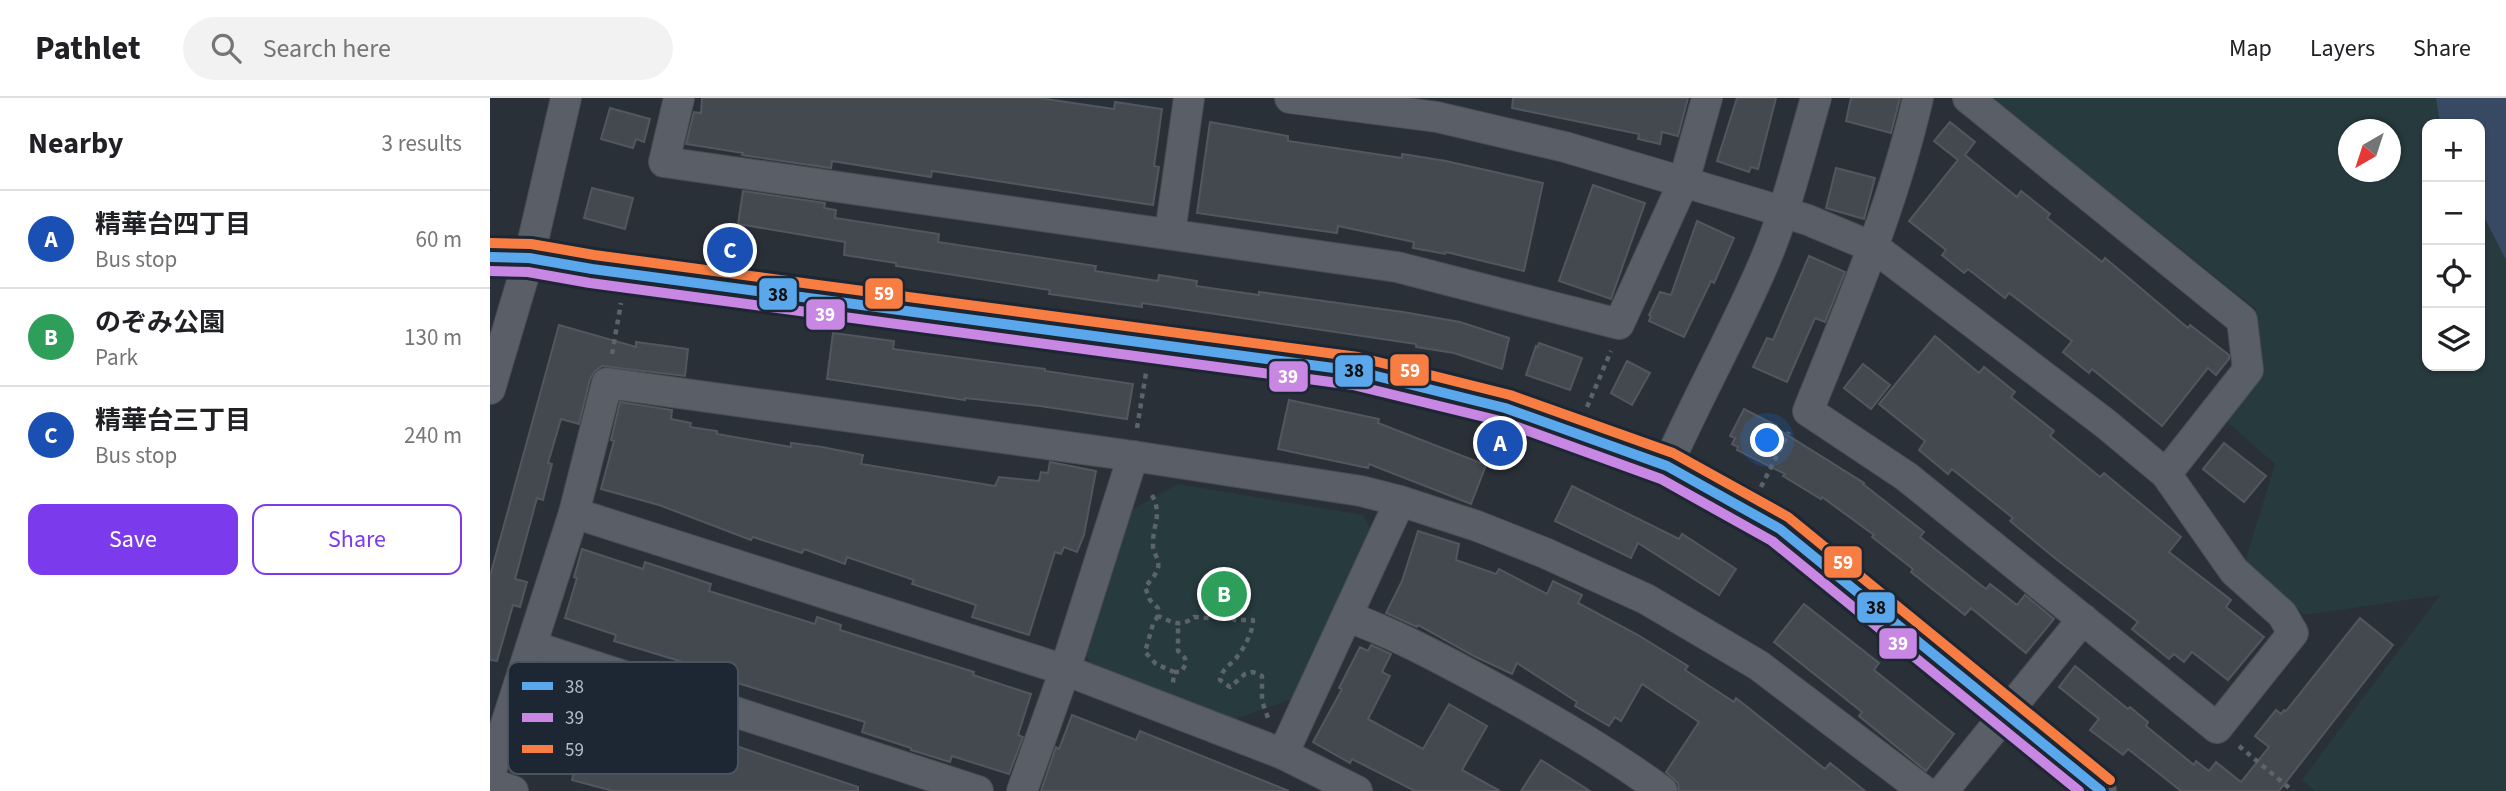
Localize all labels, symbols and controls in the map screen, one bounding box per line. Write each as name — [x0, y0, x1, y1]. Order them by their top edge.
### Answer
search box — [183, 17, 673, 80]
text: Pathlet — [35, 25, 141, 72]
icon: search — [207, 29, 245, 67]
text: Search here — [263, 30, 391, 67]
text: Map — [2229, 31, 2272, 66]
text: Layers — [2310, 31, 2375, 66]
text: Share — [2413, 31, 2471, 66]
north arrow — [2338, 119, 2401, 182]
map controls — [2422, 119, 2485, 371]
button: + — [2422, 119, 2485, 182]
text: Nearby — [28, 122, 123, 165]
text: 3 results — [382, 127, 462, 160]
button: − — [2422, 182, 2485, 245]
text: 精華台四丁目 — [95, 206, 251, 243]
text: A — [44, 223, 58, 256]
text: 60 m — [415, 223, 462, 256]
pin: C — [707, 224, 753, 276]
text: Bus stop — [95, 243, 177, 276]
button: locate — [2422, 245, 2485, 308]
line badge: 38 — [758, 277, 798, 311]
line badge: 59 — [864, 277, 904, 310]
text: 59 — [874, 281, 894, 308]
text: 38 — [768, 282, 788, 309]
line badge: 39 — [805, 298, 846, 331]
text: 39 — [815, 302, 835, 329]
text: のぞみ公園 — [95, 304, 225, 341]
button: layers — [2422, 308, 2485, 371]
text: B — [44, 321, 58, 354]
text: 130 m — [404, 321, 462, 354]
text: Park — [95, 341, 138, 374]
line badge: 59 — [1389, 353, 1430, 387]
line badge: 38 — [1334, 354, 1374, 388]
text: 38 — [1344, 358, 1364, 385]
text: 59 — [1400, 358, 1420, 385]
line badge: 39 — [1268, 360, 1309, 393]
text: 39 — [1278, 364, 1298, 391]
text: 精華台三丁目 — [95, 402, 251, 439]
pin: A — [1477, 417, 1523, 469]
text: C — [44, 419, 58, 452]
text: 240 m — [404, 419, 462, 452]
your location — [1750, 423, 1784, 457]
text: Bus stop — [95, 439, 177, 472]
button: Save — [28, 504, 238, 575]
button: Share — [252, 504, 462, 575]
line badge: 59 — [1823, 545, 1863, 579]
text: 59 — [1833, 550, 1853, 577]
pin: B — [1201, 568, 1247, 620]
line badge: 38 — [1856, 591, 1896, 624]
text: 38 — [1866, 595, 1886, 622]
line badge: 39 — [1878, 627, 1918, 660]
text: 39 — [1888, 631, 1908, 658]
legend — [508, 662, 738, 774]
text: 38 — [565, 674, 584, 701]
text: 39 — [565, 705, 584, 732]
text: 59 — [565, 737, 584, 764]

